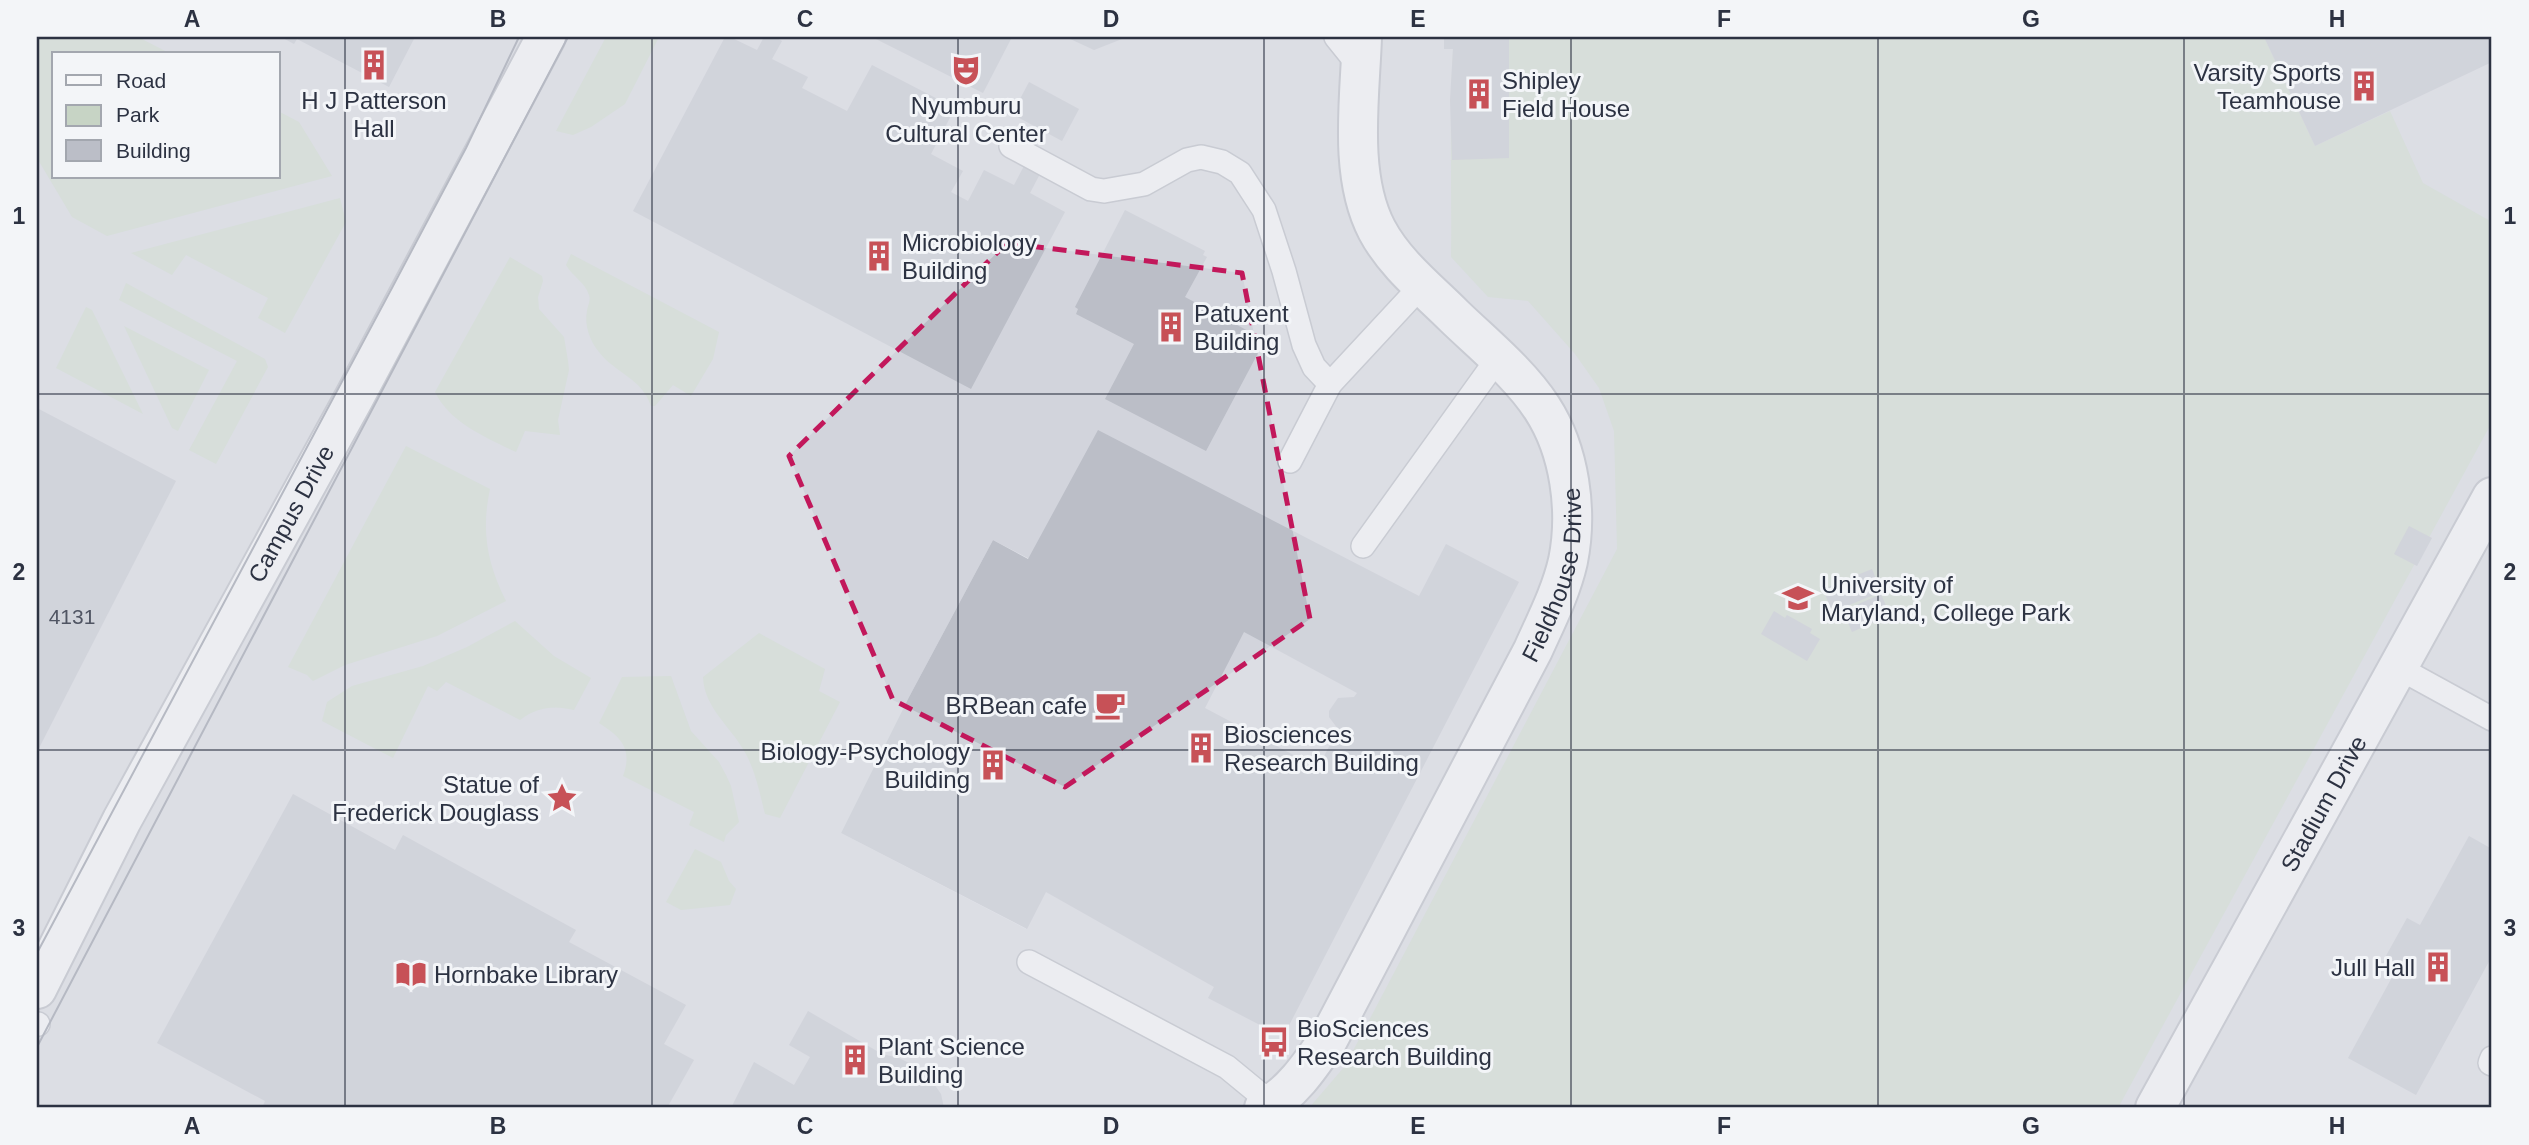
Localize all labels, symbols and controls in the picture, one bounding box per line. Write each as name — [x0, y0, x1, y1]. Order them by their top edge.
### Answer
text: A — [184, 6, 200, 32]
text: B — [490, 6, 506, 32]
text: C — [797, 6, 813, 32]
text: D — [1103, 6, 1119, 32]
text: E — [1410, 6, 1426, 32]
text: F — [1717, 6, 1731, 32]
text: G — [2022, 6, 2040, 32]
text: H — [2329, 6, 2345, 32]
building icon: H J Patterson Hall — [357, 48, 391, 82]
legend — [52, 52, 280, 178]
theatre icon: Nyumburu Cultural Center — [949, 53, 983, 87]
place label: Varsity Sports Teamhouse — [2193, 59, 2341, 114]
place label: Shipley Field House — [1502, 67, 1630, 122]
text: Road — [116, 69, 166, 92]
building icon: Varsity Sports Teamhouse — [2347, 69, 2381, 103]
building icon: Shipley Field House — [1462, 77, 1496, 111]
place label: H J Patterson Hall — [301, 87, 447, 142]
place label: Nyumburu Cultural Center — [885, 92, 1047, 147]
text: Park — [116, 103, 160, 126]
text: Building — [116, 139, 191, 162]
text: 1 — [13, 203, 26, 229]
text: 1 — [2504, 203, 2517, 229]
place label: Microbiology Building — [902, 229, 1037, 284]
building icon: Microbiology Building — [862, 239, 896, 273]
place label: Patuxent Building — [1194, 300, 1289, 355]
building icon: Patuxent Building — [1154, 310, 1188, 344]
street label: Campus Drive — [242, 440, 339, 587]
street label: Fieldhouse Drive — [1516, 487, 1586, 666]
text: 2 — [13, 559, 25, 585]
text: 2 — [2504, 559, 2516, 585]
place label: University of Maryland, College Park — [1821, 571, 2071, 626]
school or university icon: University of Maryland, College Park — [1781, 581, 1815, 615]
house number: 4131 — [49, 605, 95, 628]
cafe icon: BRBean cafe — [1093, 688, 1127, 722]
place label: BRBean cafe — [946, 692, 1087, 719]
place label: Biosciences Research Building — [1224, 721, 1419, 776]
building icon: Biosciences Research Building — [1184, 731, 1218, 765]
street label: Stadium Drive — [2275, 731, 2371, 876]
place label: Biology-Psychology Building — [761, 738, 970, 793]
building icon: Biology-Psychology Building — [976, 748, 1010, 782]
place label: Statue of Frederick Douglass — [332, 771, 539, 826]
place icon: Statue of Frederick Douglass — [545, 781, 579, 815]
text: 3 — [13, 915, 25, 941]
text: 3 — [2504, 915, 2516, 941]
building icon: Jull Hall — [2421, 950, 2455, 984]
place label: Jull Hall — [2331, 954, 2415, 981]
library icon: Hornbake Library — [394, 957, 428, 991]
place label: Hornbake Library — [434, 961, 618, 988]
place label: BioSciences Research Building — [1297, 1015, 1492, 1070]
bus stop icon: BioSciences Research Building — [1257, 1025, 1291, 1059]
place label: Plant Science Building — [878, 1033, 1025, 1088]
building icon: Plant Science Building — [838, 1043, 872, 1077]
text: A — [184, 1113, 200, 1139]
text: B — [490, 1113, 506, 1139]
text: C — [797, 1113, 813, 1139]
text: D — [1103, 1113, 1119, 1139]
text: E — [1410, 1113, 1426, 1139]
text: F — [1717, 1113, 1731, 1139]
text: G — [2022, 1113, 2040, 1139]
text: H — [2329, 1113, 2345, 1139]

